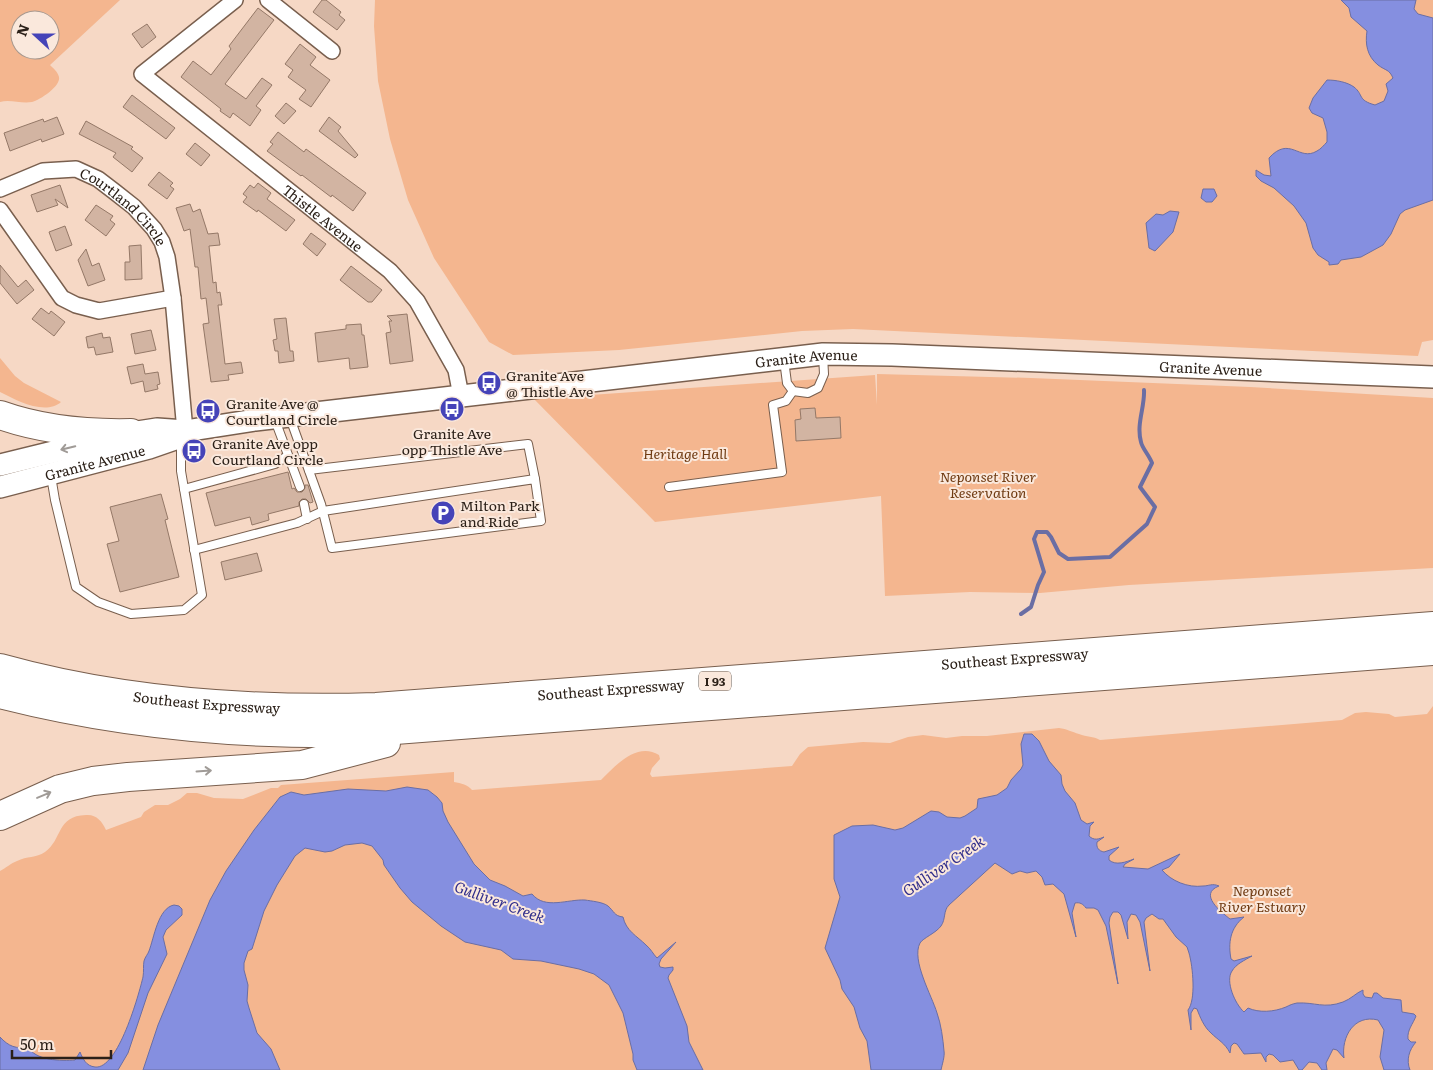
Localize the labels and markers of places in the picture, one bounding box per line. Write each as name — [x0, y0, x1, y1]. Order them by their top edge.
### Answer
place label: Granite Ave @ Thistle Ave — [506, 365, 593, 401]
bus stop icon: Granite Ave @ Thistle Ave — [476, 370, 502, 396]
place label: Granite Ave @ Courtland Circle — [226, 393, 337, 429]
bus stop icon: Granite Ave opp Thistle Ave — [439, 396, 465, 422]
bus stop icon: Granite Ave @ Courtland Circle — [195, 398, 221, 424]
place label: Granite Ave opp Thistle Ave — [402, 423, 502, 459]
place label: Granite Ave opp Courtland Circle — [212, 433, 323, 469]
bus stop icon: Granite Ave opp Courtland Circle — [181, 438, 207, 464]
place label: Milton Park and Ride — [460, 495, 540, 531]
parking icon: Milton Park and Ride — [430, 500, 456, 526]

